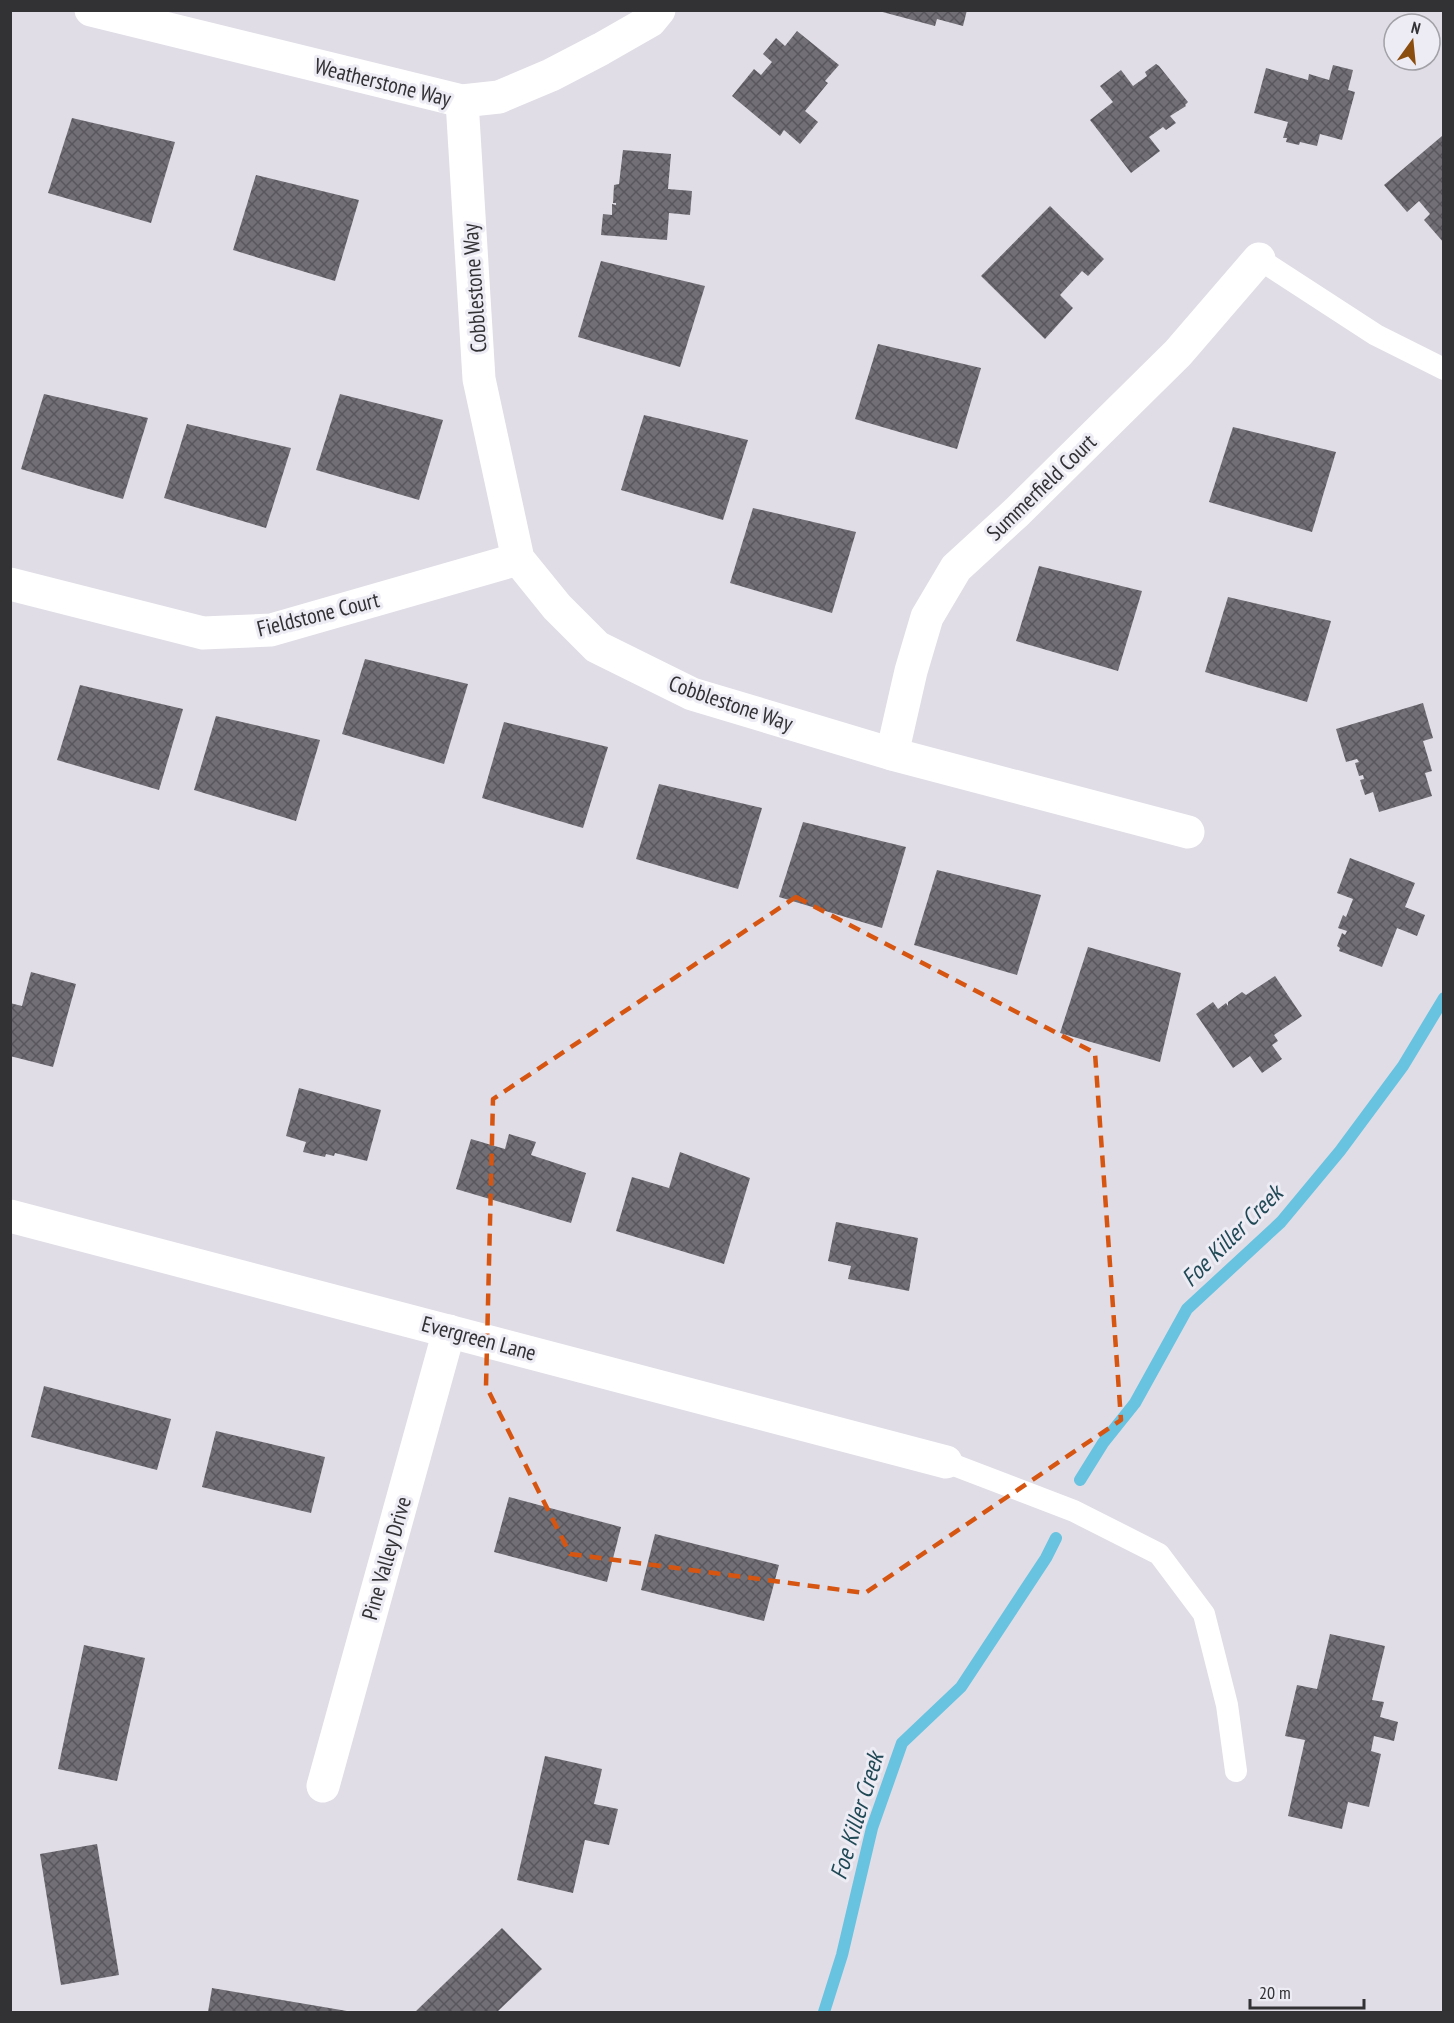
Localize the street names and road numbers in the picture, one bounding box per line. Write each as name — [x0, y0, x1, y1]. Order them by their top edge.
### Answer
street label: Weatherstone Way — [312, 52, 455, 113]
street label: Cobblestone Way — [455, 222, 492, 353]
street label: Summerfield Court — [980, 428, 1102, 546]
street label: Fieldstone Court — [254, 585, 382, 643]
street label: Cobblestone Way — [665, 669, 797, 738]
street label: Evergreen Lane — [419, 1309, 539, 1367]
street label: Pine Valley Drive — [355, 1493, 417, 1623]

